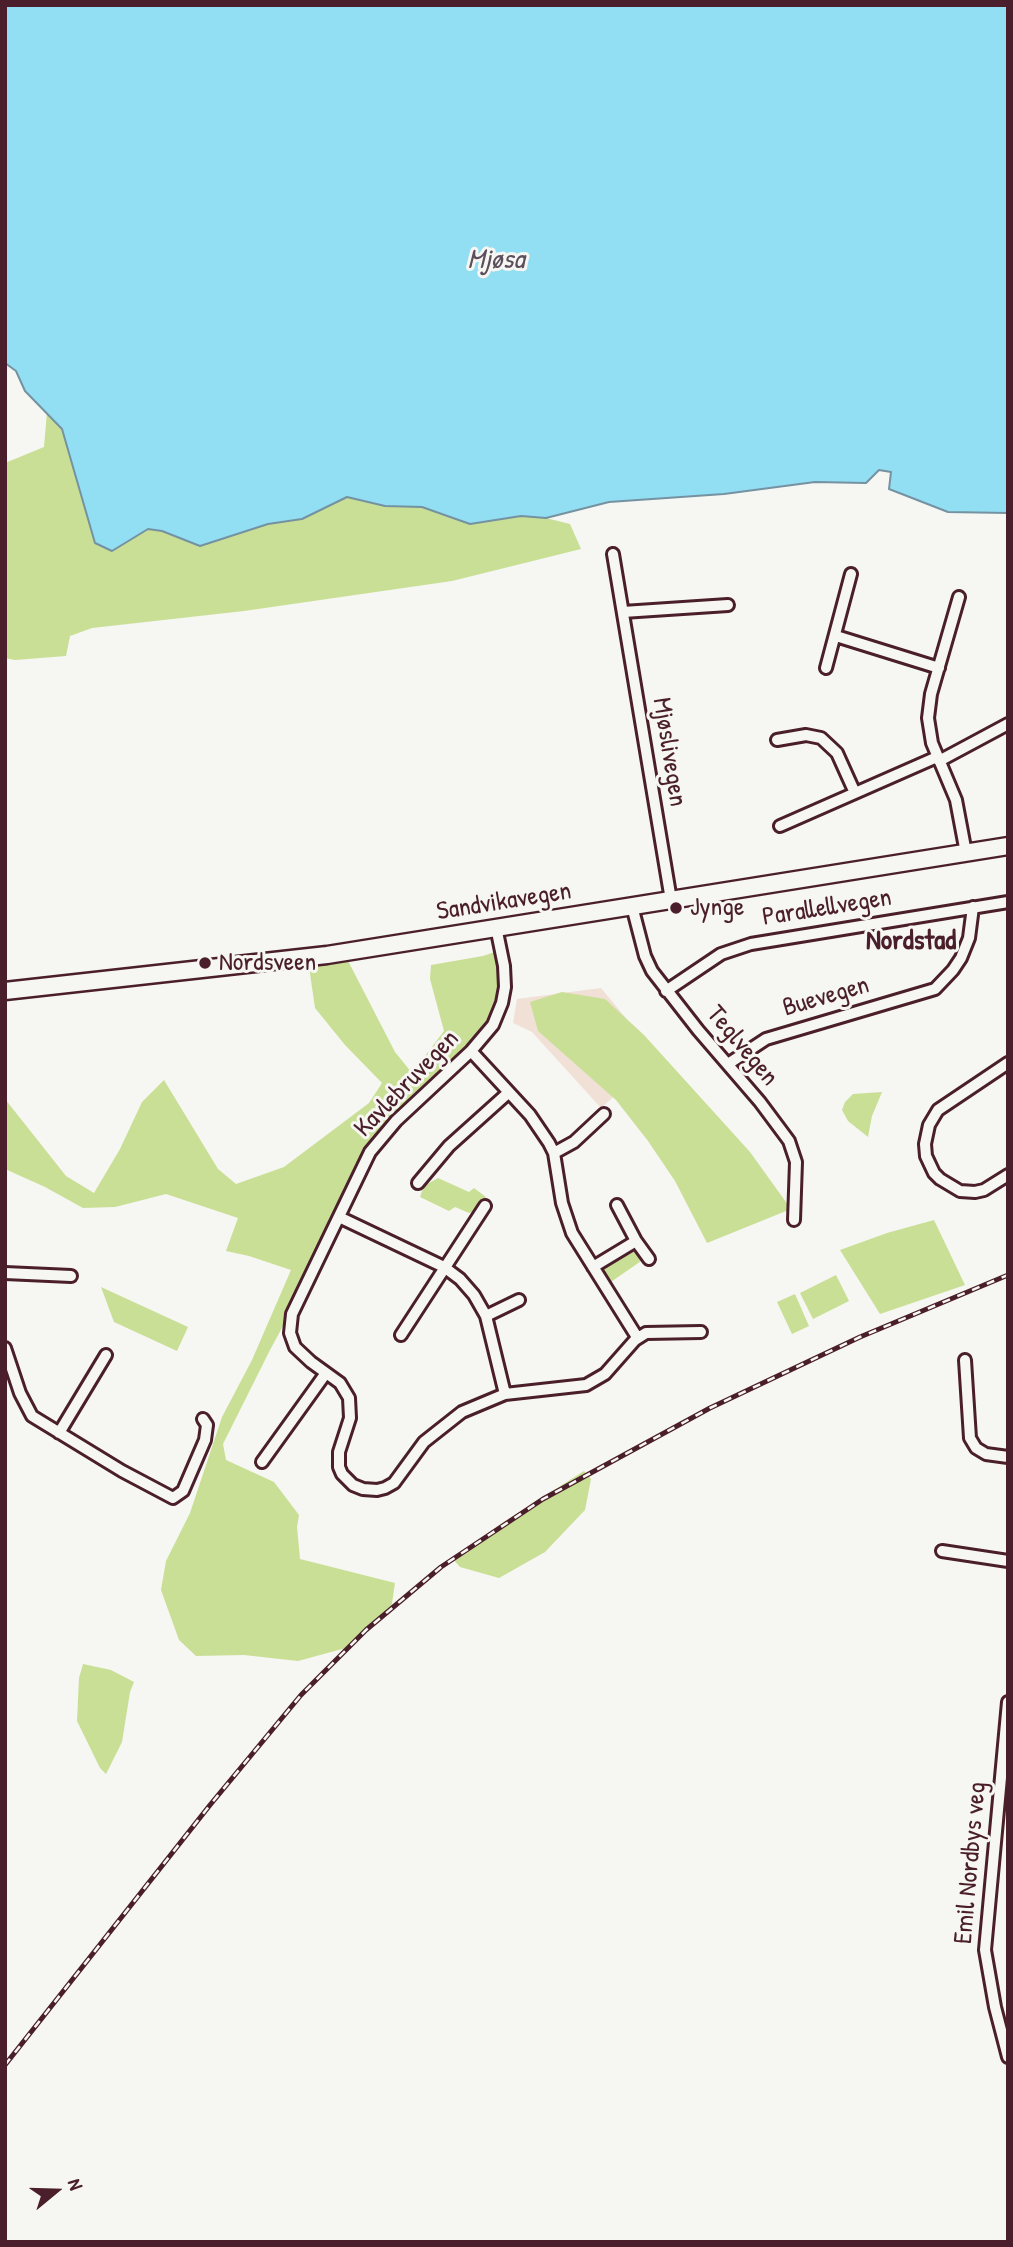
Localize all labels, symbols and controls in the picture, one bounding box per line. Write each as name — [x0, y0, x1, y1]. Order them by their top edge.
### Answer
water label: Mjøsa — [468, 244, 524, 278]
street label: Mjøslivegen — [645, 695, 693, 809]
street label: Sandvikavegen — [435, 876, 573, 928]
street label: Parallellvegen — [760, 882, 894, 934]
place label: Jynge — [690, 892, 744, 924]
marker: Jynge — [668, 900, 684, 916]
district label: Nordstad — [866, 925, 956, 959]
place label: Nordsveen — [219, 947, 316, 979]
marker: Nordsveen — [197, 955, 213, 971]
street label: Buevegen — [779, 970, 873, 1024]
street label: Teglvegen — [699, 999, 785, 1093]
street label: Kavlebruvegen — [348, 1024, 466, 1144]
street label: Emil Nordbys veg — [948, 1781, 994, 1945]
north arrow — [21, 2156, 91, 2226]
text: N — [62, 2175, 90, 2193]

